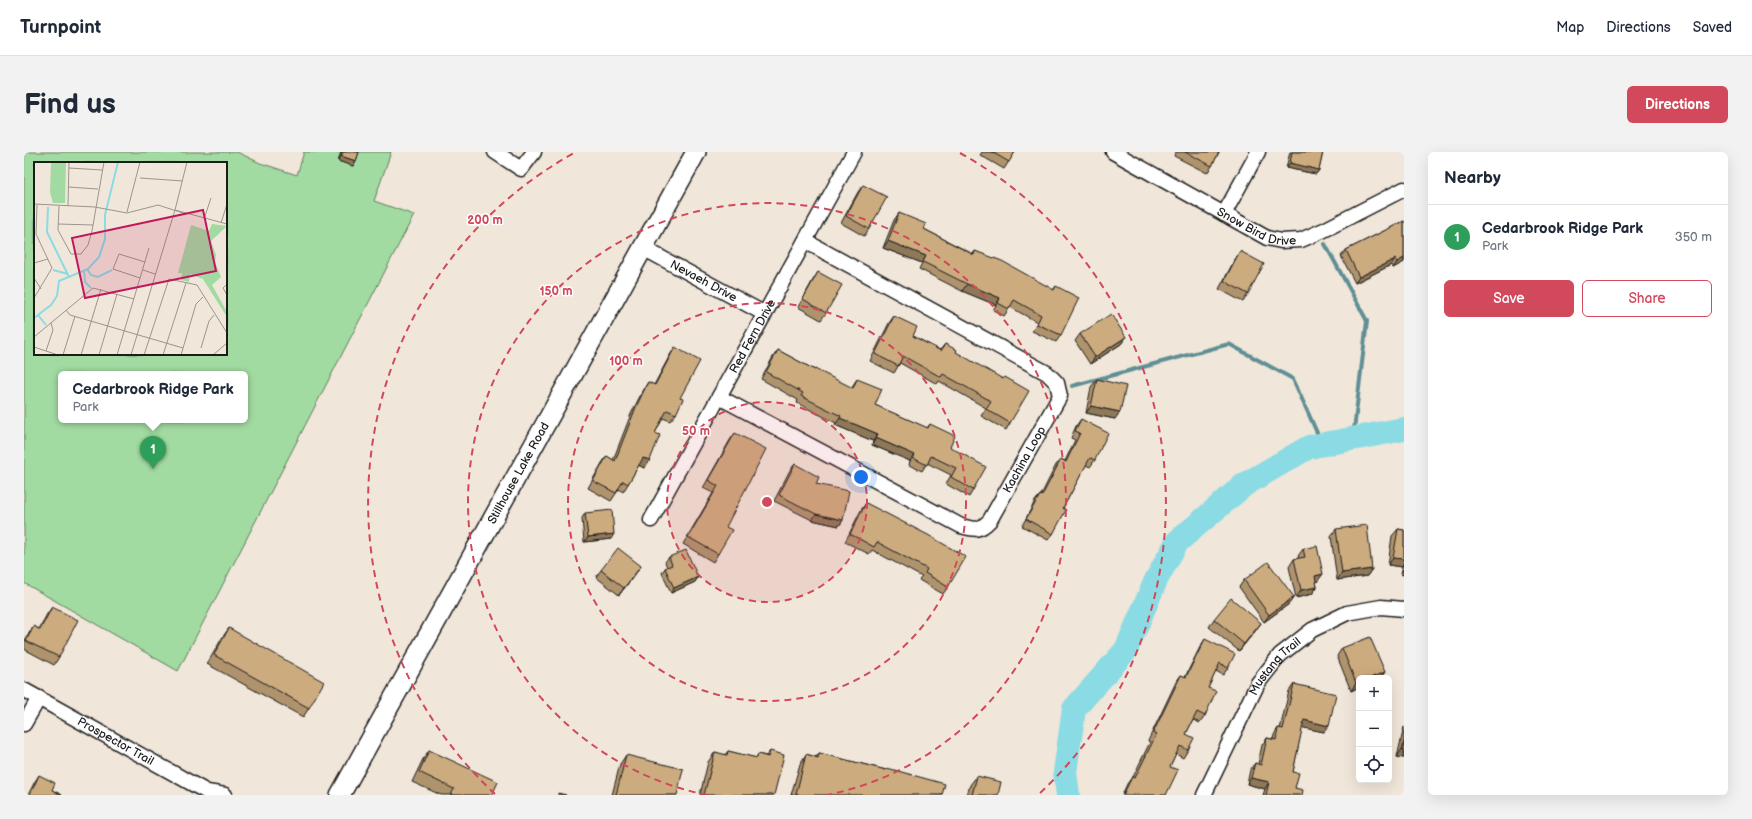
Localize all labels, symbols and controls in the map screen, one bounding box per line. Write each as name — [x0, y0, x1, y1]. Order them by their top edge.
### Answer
text: Turnpoint — [20, 16, 101, 39]
text: Map — [1556, 19, 1584, 36]
text: Directions — [1606, 19, 1671, 36]
text: Saved — [1693, 19, 1732, 36]
button: Directions — [1627, 86, 1728, 123]
text: Find us — [24, 88, 116, 121]
inset map — [34, 162, 227, 355]
text: Nearby — [1444, 168, 1501, 188]
street label: Snow Bird Drive — [1214, 204, 1296, 248]
text: 200 m — [467, 213, 503, 228]
text: Cedarbrook Ridge Park — [1482, 219, 1643, 238]
text: 1 — [1454, 229, 1460, 245]
text: 350 m — [1675, 229, 1712, 245]
text: Park — [1482, 238, 1508, 254]
street label: Nevaeh Drive — [668, 257, 740, 305]
button: Save — [1444, 280, 1574, 317]
button: Share — [1582, 280, 1712, 317]
text: 150 m — [540, 284, 572, 299]
street label: Red Fern Drive — [726, 296, 779, 376]
text: 100 m — [609, 354, 643, 369]
popup — [58, 371, 248, 423]
text: Cedarbrook Ridge Park — [72, 380, 234, 399]
text: Park — [72, 399, 99, 415]
street label: Stillhouse Lake Road — [484, 419, 552, 527]
street label: Kachina Loop — [999, 423, 1049, 495]
text: 50 m — [682, 424, 710, 439]
pin: 1 — [140, 436, 166, 469]
your location — [851, 467, 871, 487]
centre of rings — [760, 495, 774, 509]
street label: Mustang Trail — [1246, 634, 1304, 698]
map controls — [1356, 675, 1392, 783]
button: + — [1356, 675, 1392, 711]
button: − — [1356, 711, 1392, 747]
street label: Prospector Trail — [75, 714, 157, 768]
button: locate — [1356, 747, 1392, 783]

